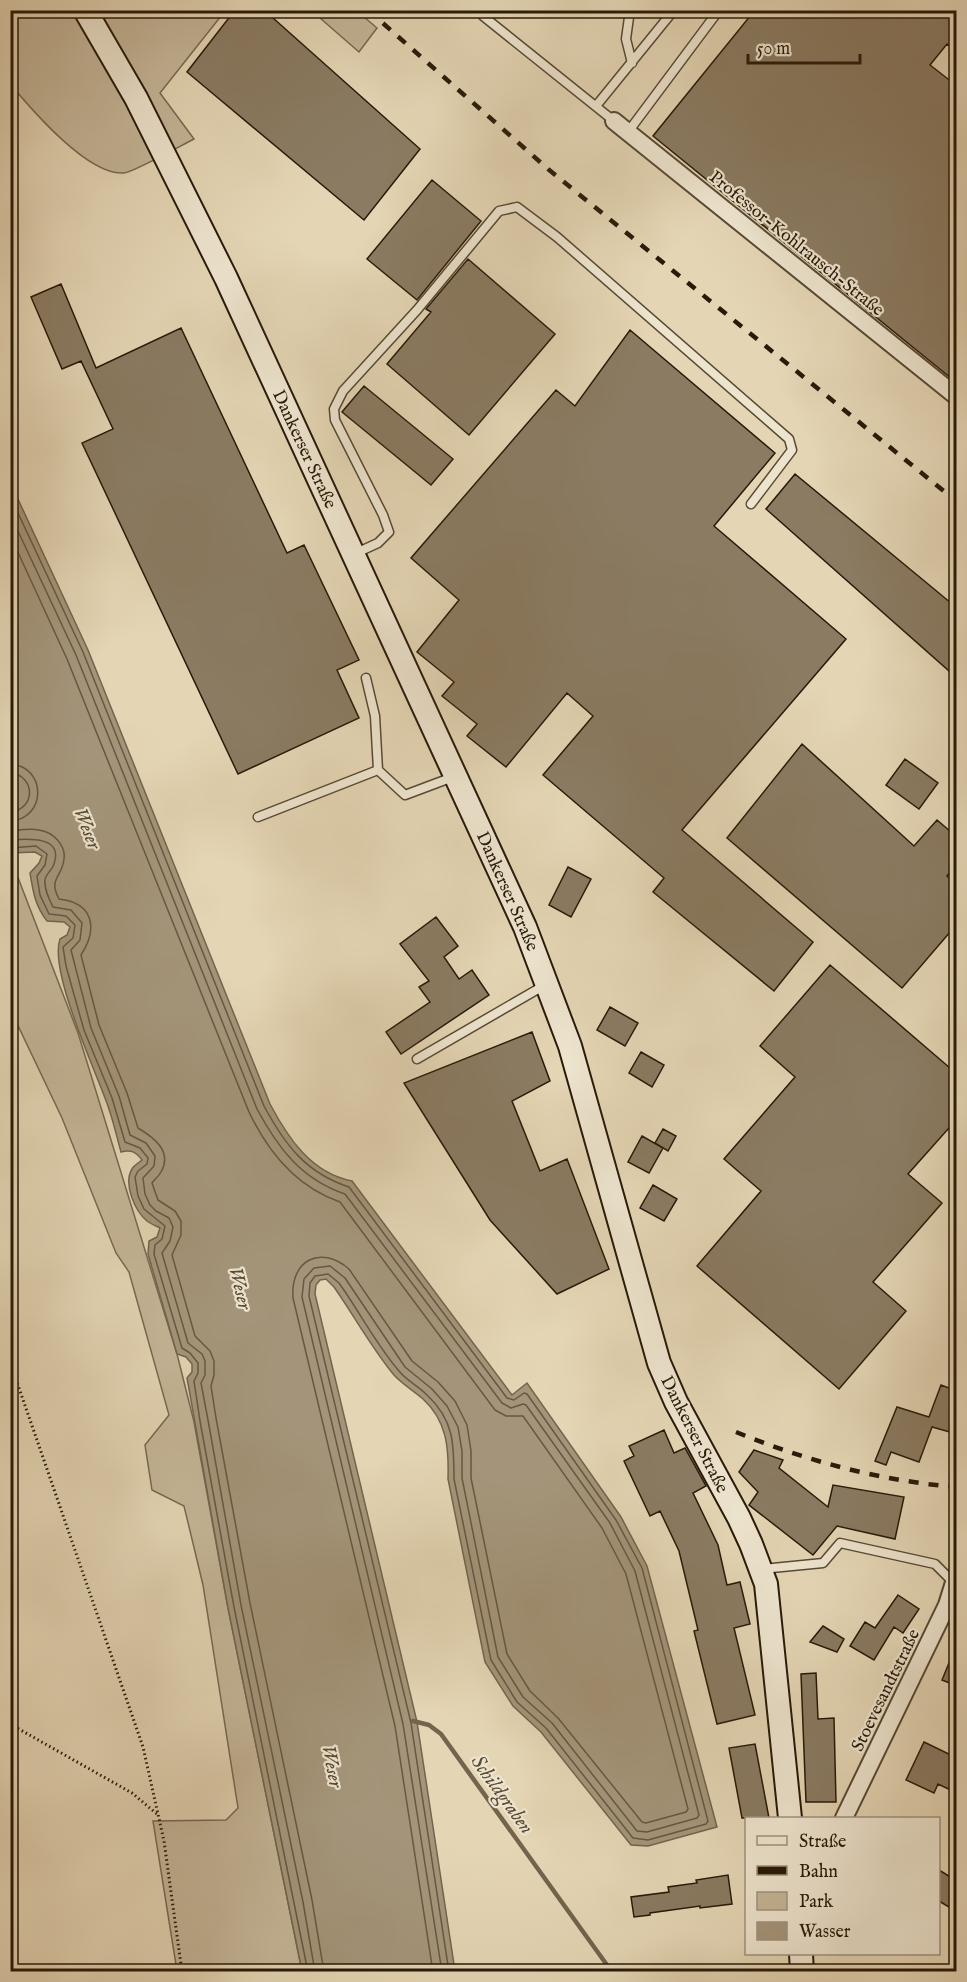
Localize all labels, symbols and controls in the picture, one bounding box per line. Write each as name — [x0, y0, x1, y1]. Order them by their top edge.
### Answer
scale bar — [748, 27, 860, 65]
text: 50 m — [757, 38, 790, 61]
street label: Professor-Kohlrausch-Straße — [704, 166, 888, 322]
street label: Dankerser Straße — [266, 386, 341, 513]
water label: Weser — [67, 804, 107, 854]
street label: Dankerser Straße — [470, 828, 543, 955]
water label: Weser — [222, 1264, 257, 1313]
street label: Dankerser Straße — [654, 1372, 733, 1497]
street label: Stoevesandtstraße — [847, 1626, 926, 1756]
water label: Weser — [315, 1743, 348, 1791]
water label: Schildgraben — [464, 1750, 539, 1840]
legend — [745, 1817, 940, 1955]
text: Straße — [799, 1831, 846, 1854]
text: Bahn — [799, 1861, 838, 1884]
text: Park — [799, 1891, 834, 1914]
text: Wasser — [799, 1921, 851, 1944]

